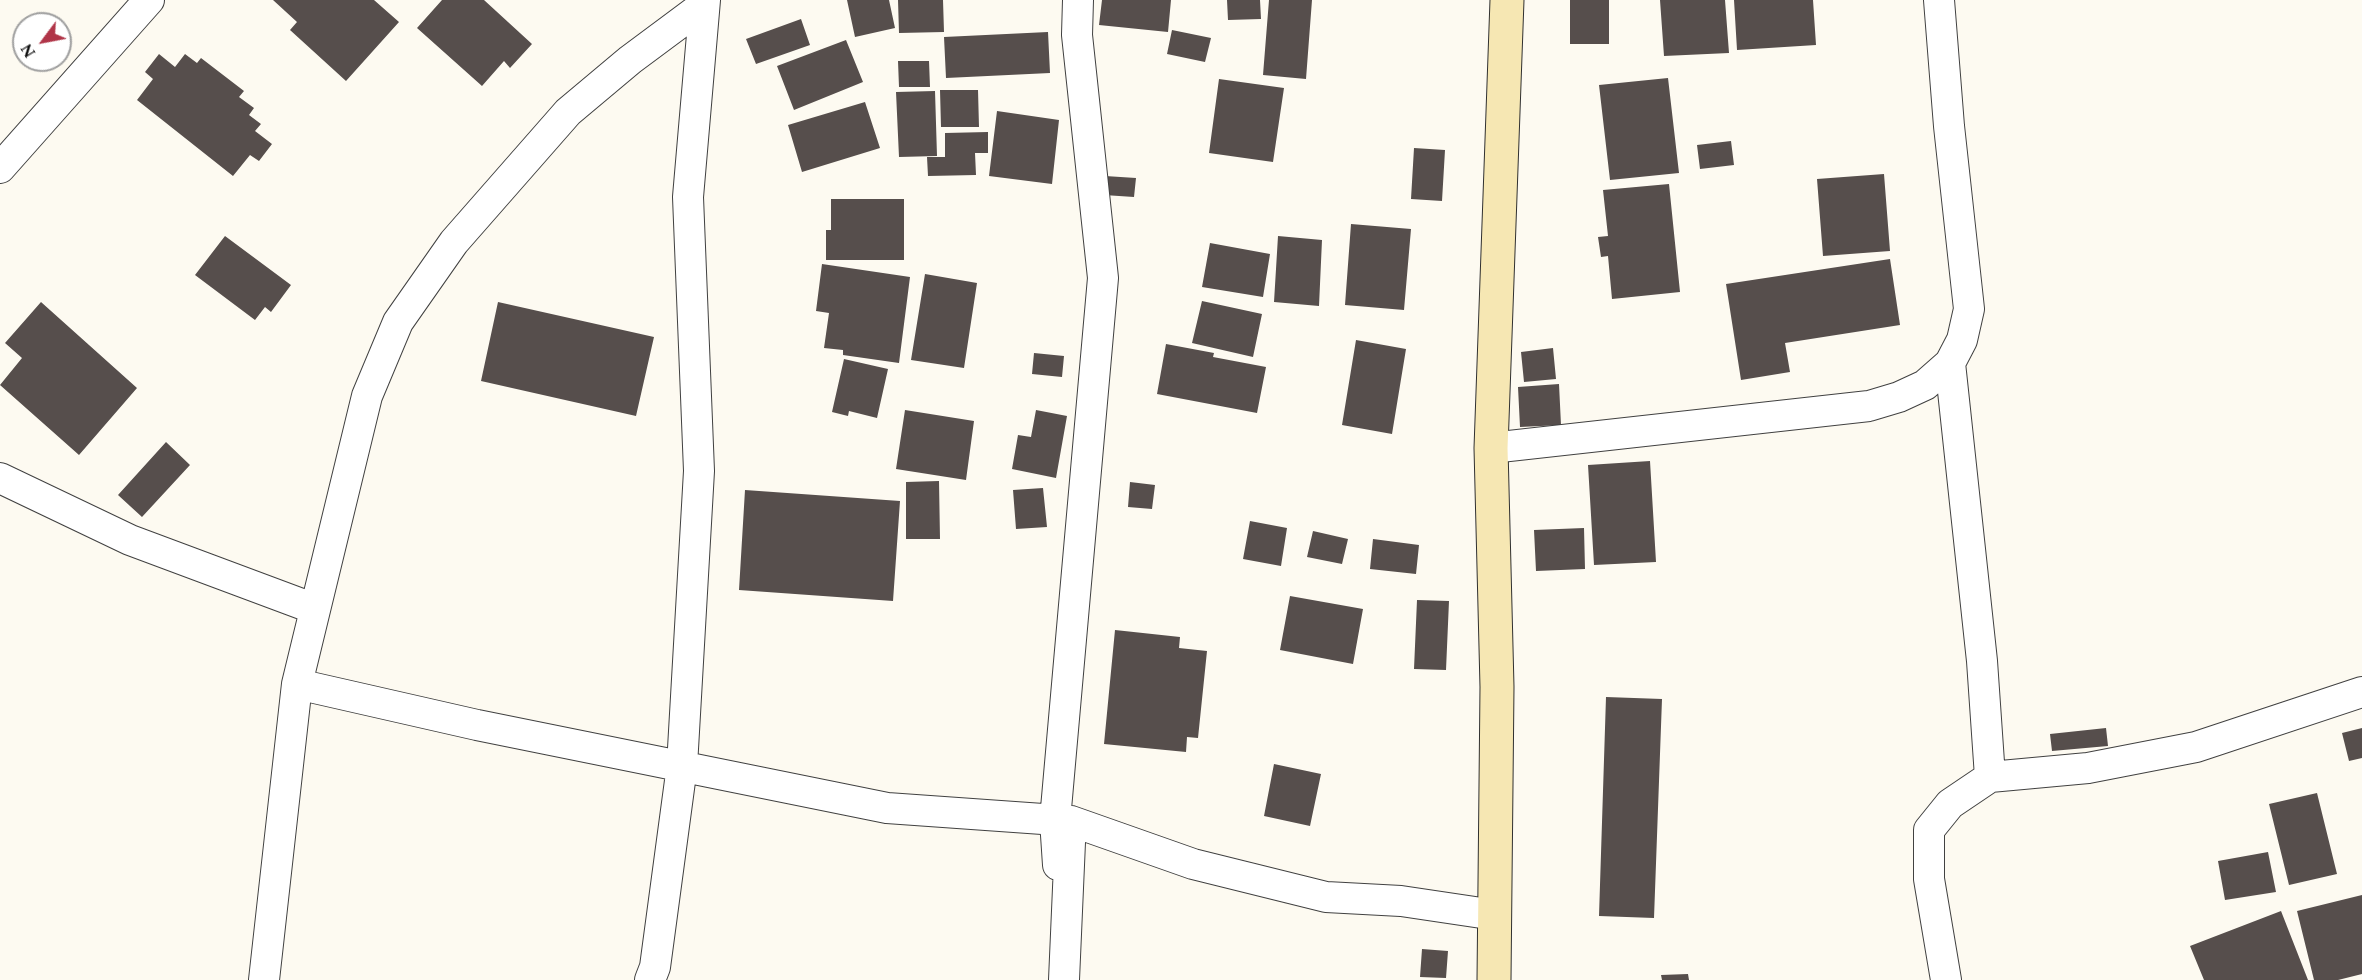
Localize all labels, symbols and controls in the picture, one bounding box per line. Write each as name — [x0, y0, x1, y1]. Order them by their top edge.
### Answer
north arrow — [12, 12, 72, 72]
text: N — [15, 39, 42, 62]

